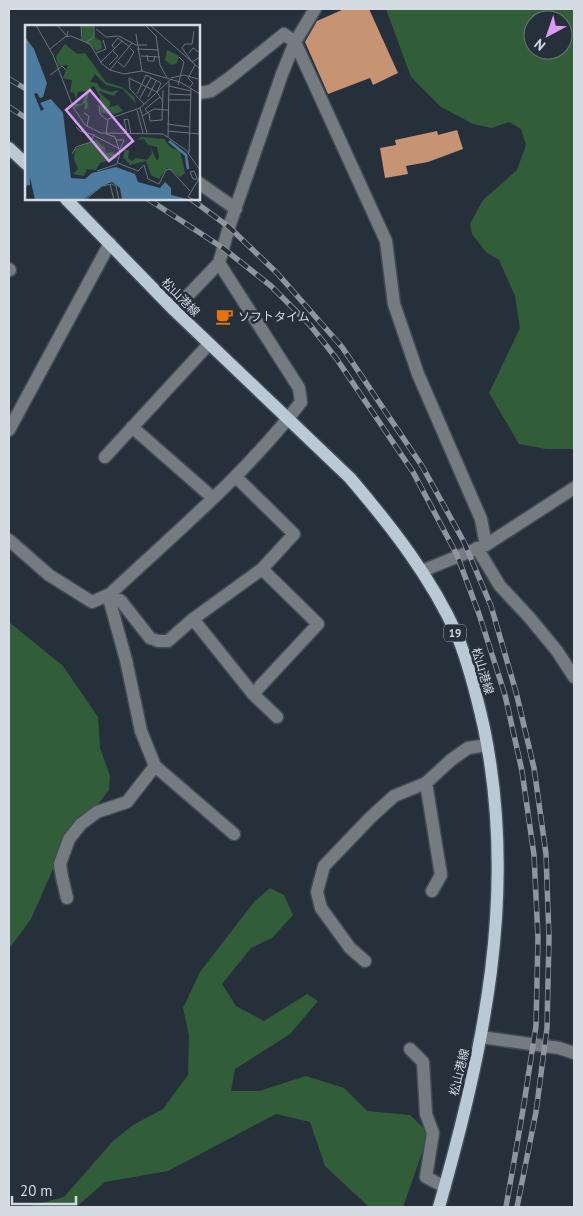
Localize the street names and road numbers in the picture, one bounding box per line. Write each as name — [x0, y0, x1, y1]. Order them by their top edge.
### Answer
street label: 松山港線 — [159, 275, 203, 319]
road number: 19 — [444, 624, 466, 641]
street label: 松山港線 — [469, 646, 497, 696]
street label: 松山港線 — [446, 1047, 472, 1097]

